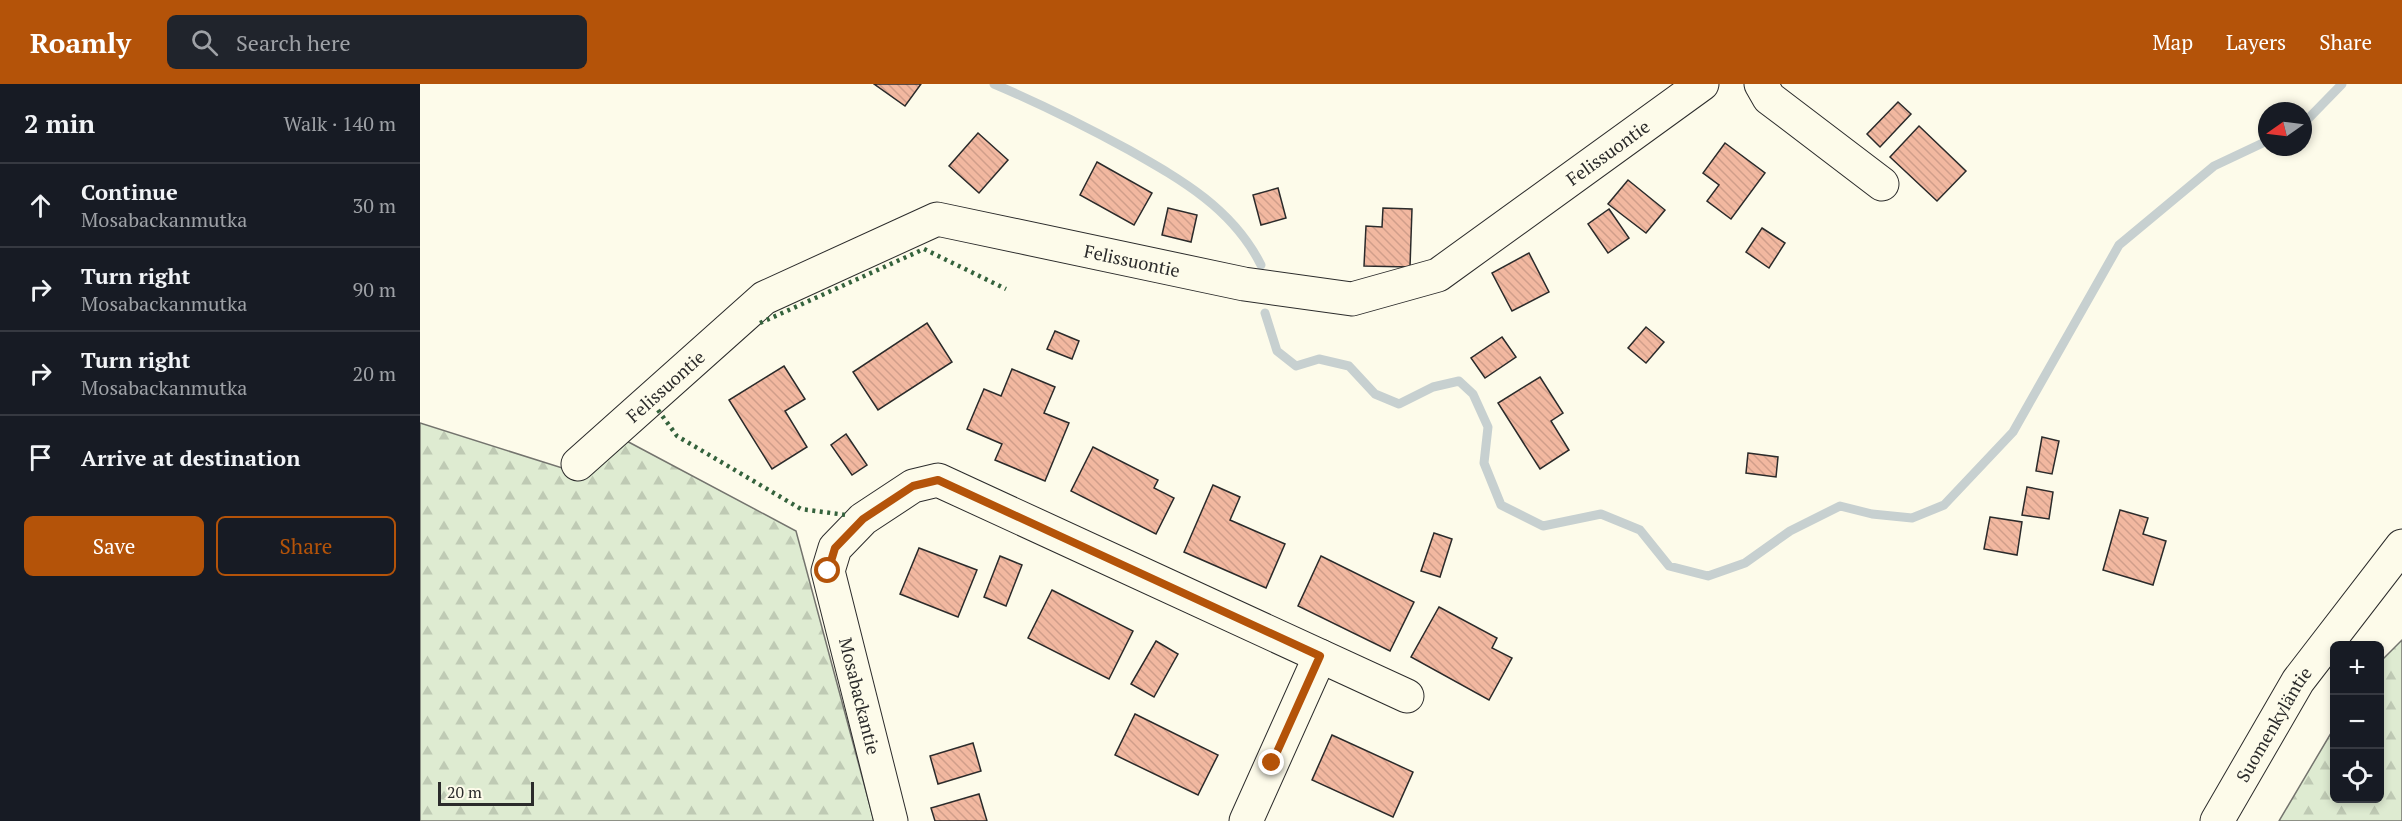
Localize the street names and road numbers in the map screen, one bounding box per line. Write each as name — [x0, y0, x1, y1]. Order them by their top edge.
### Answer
street label: Felissuontie — [1561, 114, 1654, 191]
street label: Felissuontie — [1082, 238, 1182, 282]
street label: Felissuontie — [621, 345, 710, 428]
street label: Mosabackantie — [834, 635, 886, 757]
street label: Suomenkyläntie — [2230, 662, 2317, 786]

